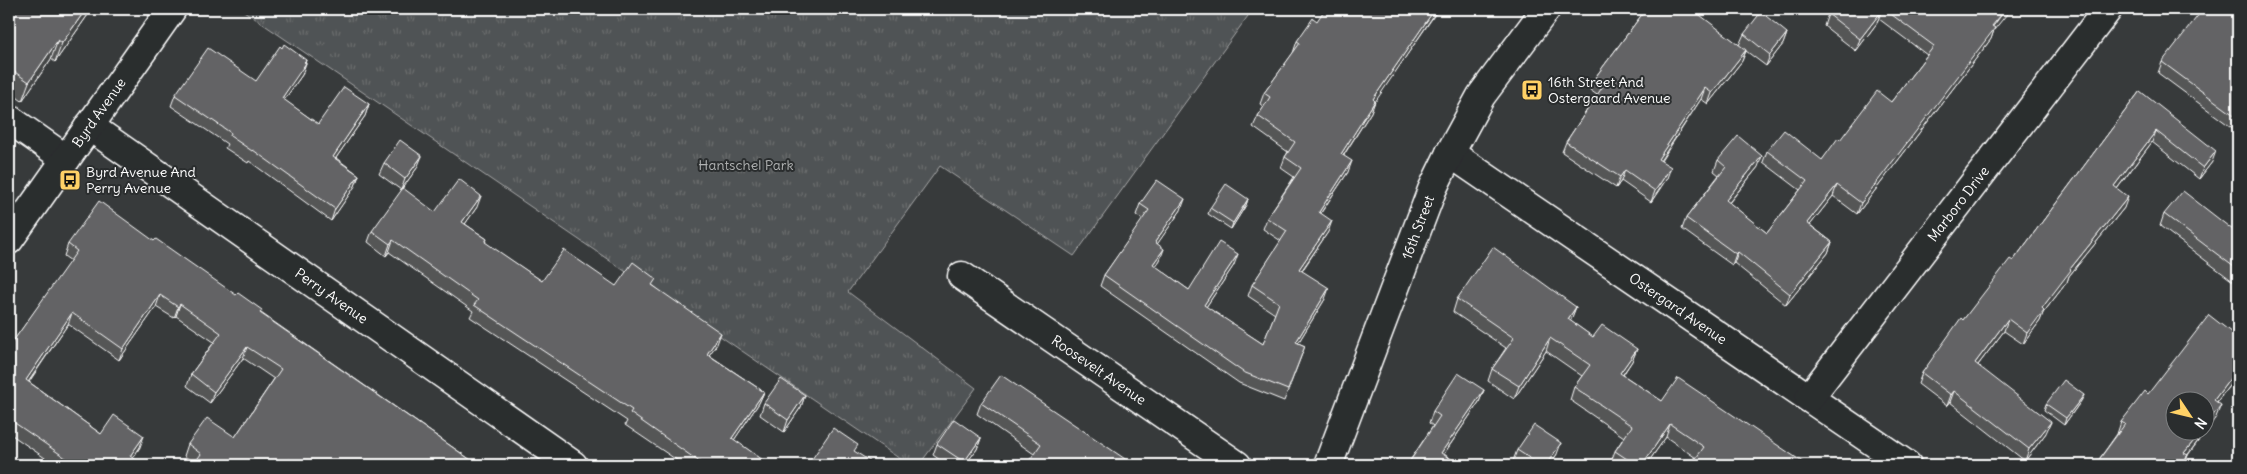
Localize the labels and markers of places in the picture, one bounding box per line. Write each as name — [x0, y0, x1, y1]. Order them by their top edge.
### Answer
place label: 16th Street And Ostergaard Avenue — [1548, 73, 1671, 107]
bus stop icon: 16th Street And Ostergaard Avenue — [1520, 78, 1544, 102]
place label: Byrd Avenue And Perry Avenue — [86, 163, 196, 197]
bus stop icon: Byrd Avenue And Perry Avenue — [58, 168, 82, 192]

